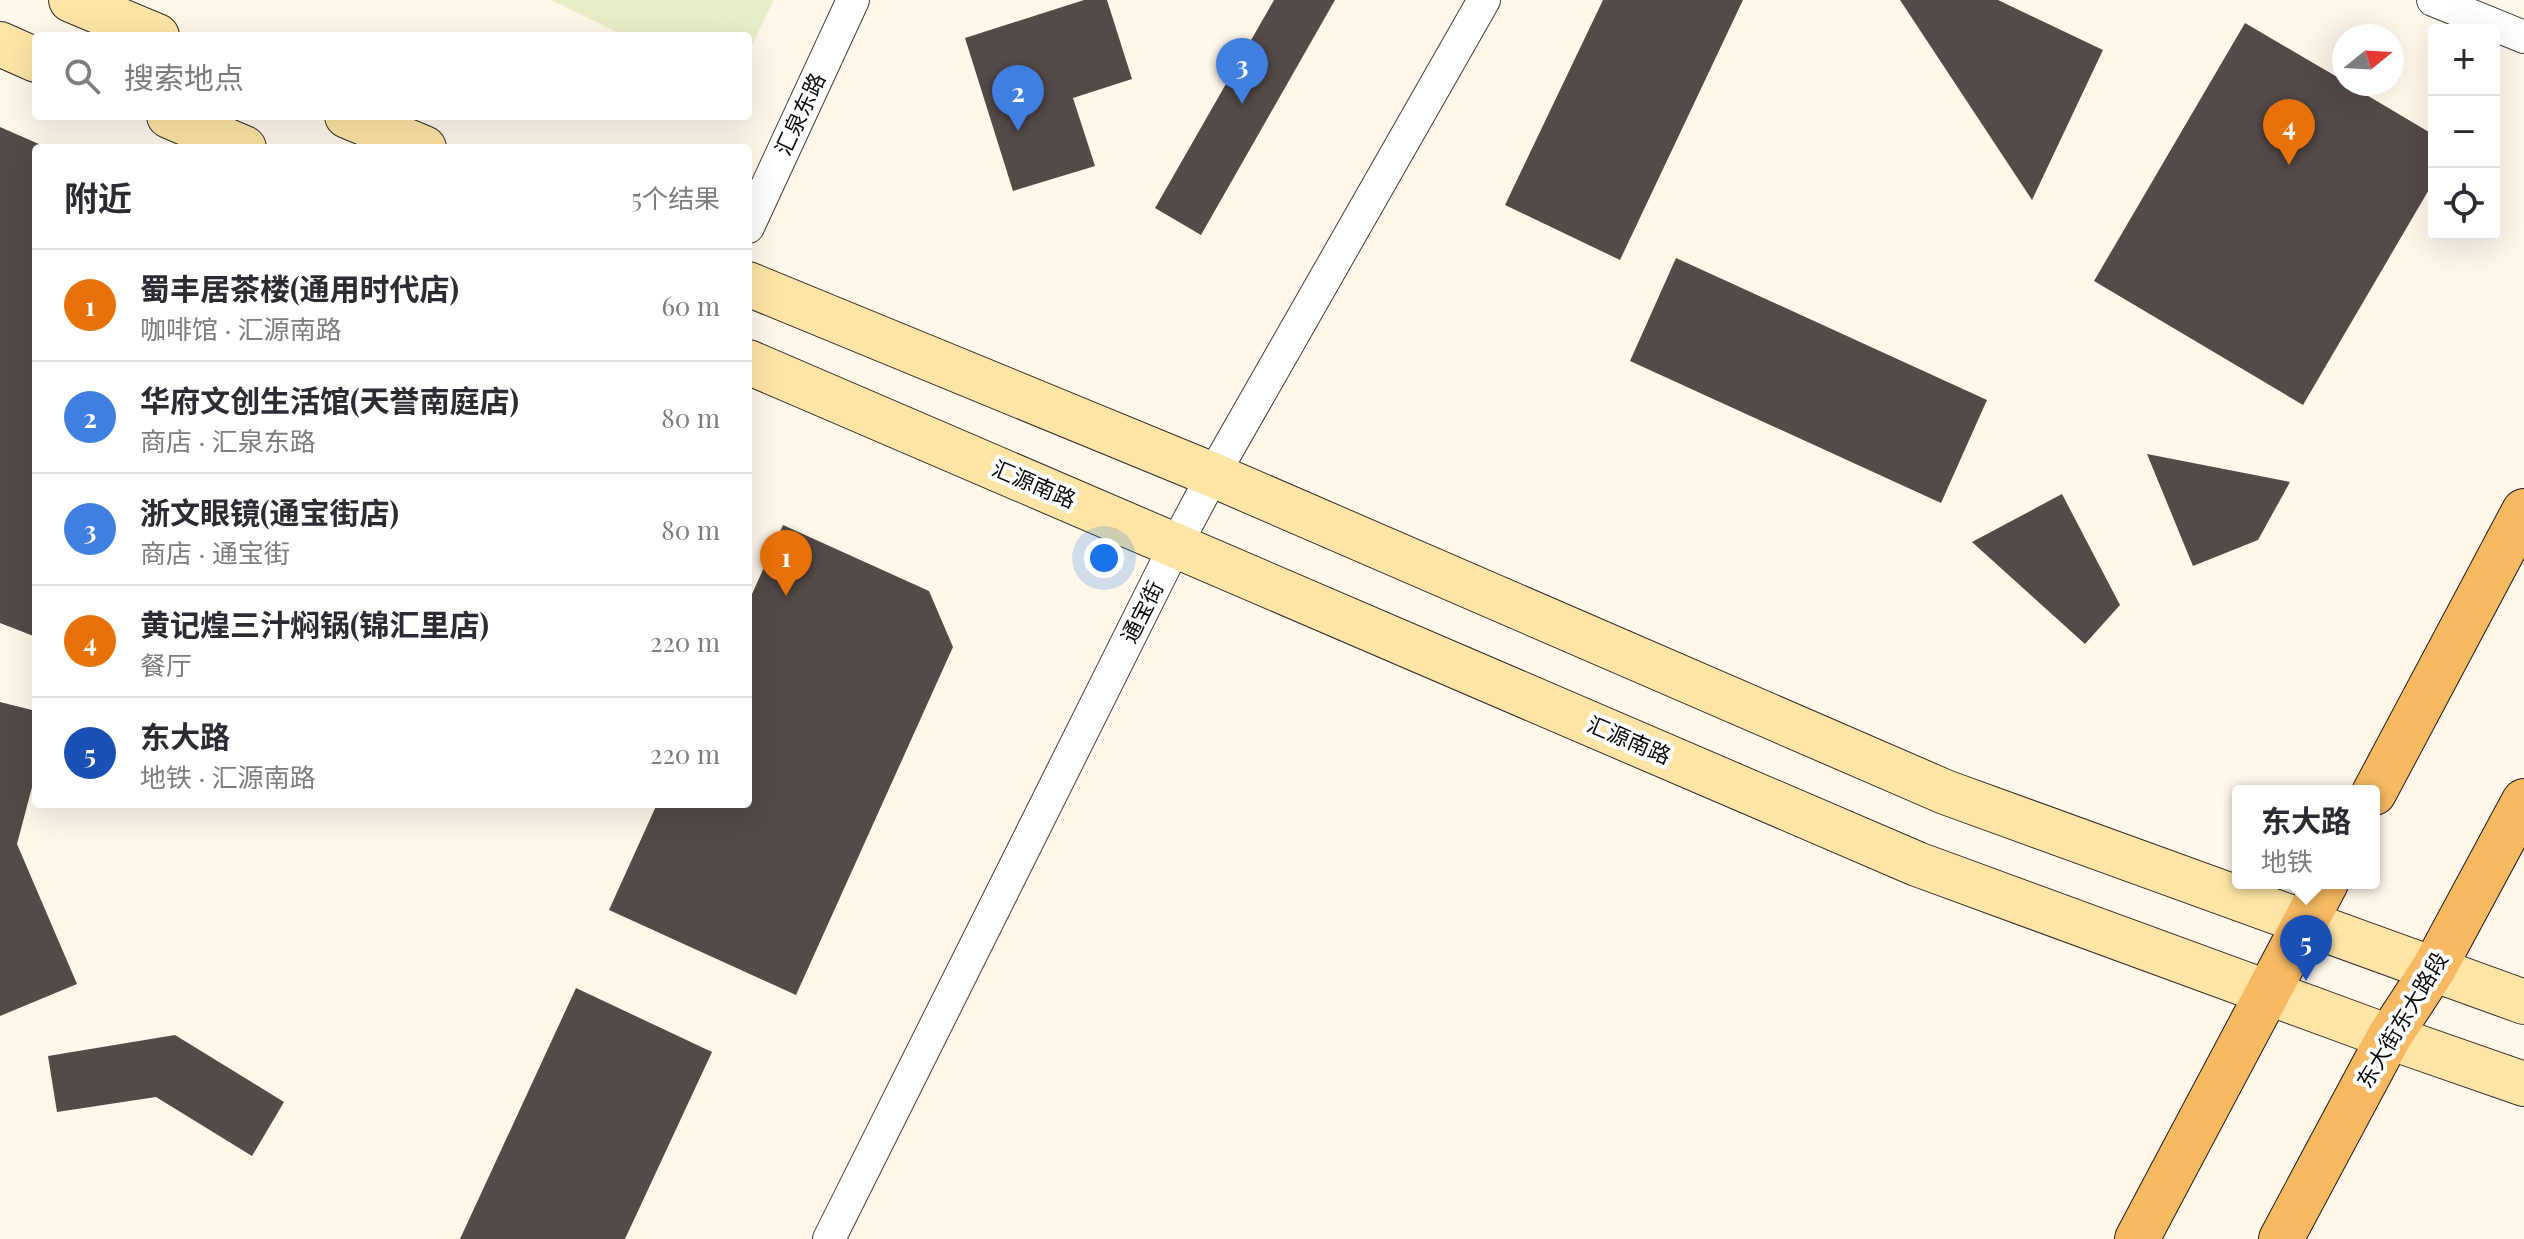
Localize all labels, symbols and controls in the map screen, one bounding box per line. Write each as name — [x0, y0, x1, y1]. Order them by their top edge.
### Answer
north arrow — [2332, 24, 2404, 96]
map controls — [2428, 24, 2500, 240]
button: + — [2428, 24, 2500, 96]
search box — [32, 32, 752, 120]
pin: 3 — [1216, 38, 1268, 104]
icon: search — [60, 54, 104, 98]
text: 搜索地点 — [124, 57, 244, 97]
pin: 2 — [992, 65, 1044, 131]
street label: 汇泉东路 — [767, 67, 831, 160]
button: − — [2428, 96, 2500, 168]
pin: 4 — [2263, 99, 2315, 165]
button: locate — [2428, 168, 2500, 240]
text: 附近 — [64, 174, 132, 220]
text: 5个结果 — [631, 180, 720, 215]
text: 蜀丰居茶楼(通用时代店) — [140, 268, 459, 308]
text: 1 — [85, 288, 95, 323]
text: 60 m — [661, 288, 720, 323]
text: 咖啡馆 · 汇源南路 — [140, 311, 342, 346]
text: 华府文创生活馆(天誉南庭店) — [140, 380, 519, 420]
text: 2 — [83, 400, 97, 435]
text: 80 m — [661, 400, 720, 435]
text: 商店 · 汇泉东路 — [140, 423, 316, 458]
street label: 汇源南路 — [988, 452, 1081, 514]
text: 浙文眼镜(通宝街店) — [140, 492, 399, 532]
text: 3 — [84, 512, 96, 547]
text: 80 m — [661, 512, 720, 547]
pin: 1 — [760, 530, 812, 596]
text: 商店 · 通宝街 — [140, 535, 290, 570]
your location — [1084, 538, 1124, 578]
street label: 通宝街 — [1113, 575, 1169, 648]
text: 黄记煌三汁焖锅(锦汇里店) — [140, 604, 489, 644]
text: 4 — [83, 624, 97, 659]
text: 220 m — [650, 624, 720, 659]
text: 餐厅 — [140, 647, 192, 682]
street label: 汇源南路 — [1583, 708, 1676, 770]
text: 东大路 — [140, 716, 230, 756]
text: 5 — [84, 736, 96, 771]
text: 220 m — [650, 736, 720, 771]
text: 地铁 · 汇源南路 — [140, 759, 316, 794]
popup — [2232, 785, 2380, 889]
text: 东大路 — [2261, 800, 2351, 840]
text: 地铁 — [2261, 843, 2313, 878]
pin: 5 — [2280, 915, 2332, 981]
street label: 东大街东大路段 — [2349, 946, 2454, 1093]

